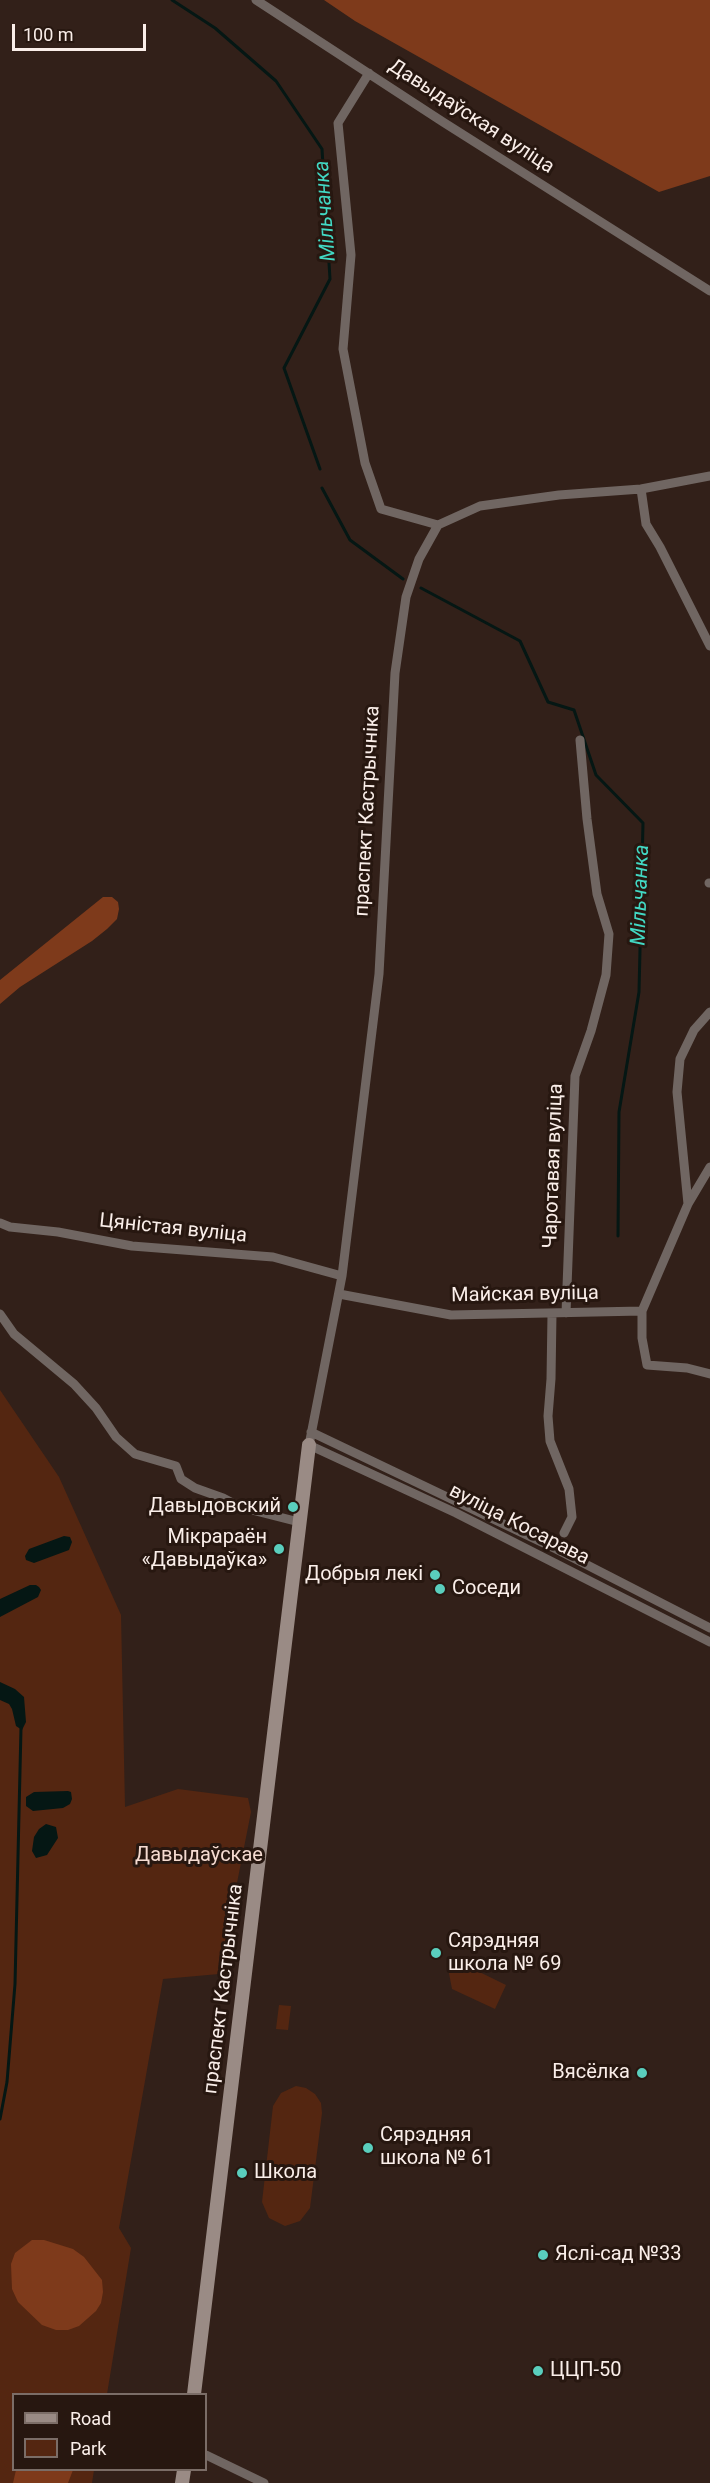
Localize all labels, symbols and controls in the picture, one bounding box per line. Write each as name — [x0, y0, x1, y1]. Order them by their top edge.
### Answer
scale bar — [15, 12, 148, 50]
text: 100 m — [23, 24, 74, 45]
street label: Давыдаўская вуліца — [384, 54, 558, 180]
water label: Мільчанка — [310, 160, 342, 262]
street label: праспект Кастрычніка — [350, 705, 386, 917]
water label: Мільчанка — [627, 844, 655, 946]
street label: Чаротавая вуліца — [539, 1083, 569, 1249]
street label: Цяністая вуліца — [98, 1209, 248, 1249]
street label: Майская вуліца — [451, 1282, 599, 1308]
street label: вуліца Косарава — [445, 1479, 593, 1571]
place label: Давыдовский — [149, 1495, 281, 1519]
marker: Давыдовский — [286, 1500, 300, 1514]
place label: Мікрараён «Давыдаўка» — [141, 1526, 267, 1573]
marker: Мікрараён «Давыдаўка» — [272, 1542, 286, 1556]
place label: Добрыя лекі — [305, 1563, 423, 1587]
marker: Добрыя лекі — [428, 1568, 442, 1582]
place label: Соседи — [452, 1577, 521, 1601]
marker: Соседи — [433, 1582, 447, 1596]
park label: Давыдаўскае — [135, 1844, 263, 1868]
street label: праспект Кастрычніка — [199, 1883, 249, 2095]
place label: Сярэдняя школа № 69 — [448, 1930, 561, 1977]
marker: Сярэдняя школа № 69 — [429, 1946, 443, 1960]
place label: Вясёлка — [552, 2061, 630, 2085]
marker: Вясёлка — [635, 2066, 649, 2080]
place label: Сярэдняя школа № 61 — [380, 2124, 493, 2171]
marker: Сярэдняя школа № 61 — [361, 2141, 375, 2155]
place label: Школа — [254, 2161, 317, 2185]
marker: Школа — [235, 2166, 249, 2180]
place label: Яслі-сад №33 — [555, 2243, 682, 2267]
marker: Яслі-сад №33 — [536, 2248, 550, 2262]
place label: ЦЦП-50 — [550, 2359, 622, 2383]
marker: ЦЦП-50 — [531, 2364, 545, 2378]
legend — [12, 2393, 207, 2471]
text: Road — [70, 2408, 111, 2429]
text: Park — [70, 2438, 106, 2459]

